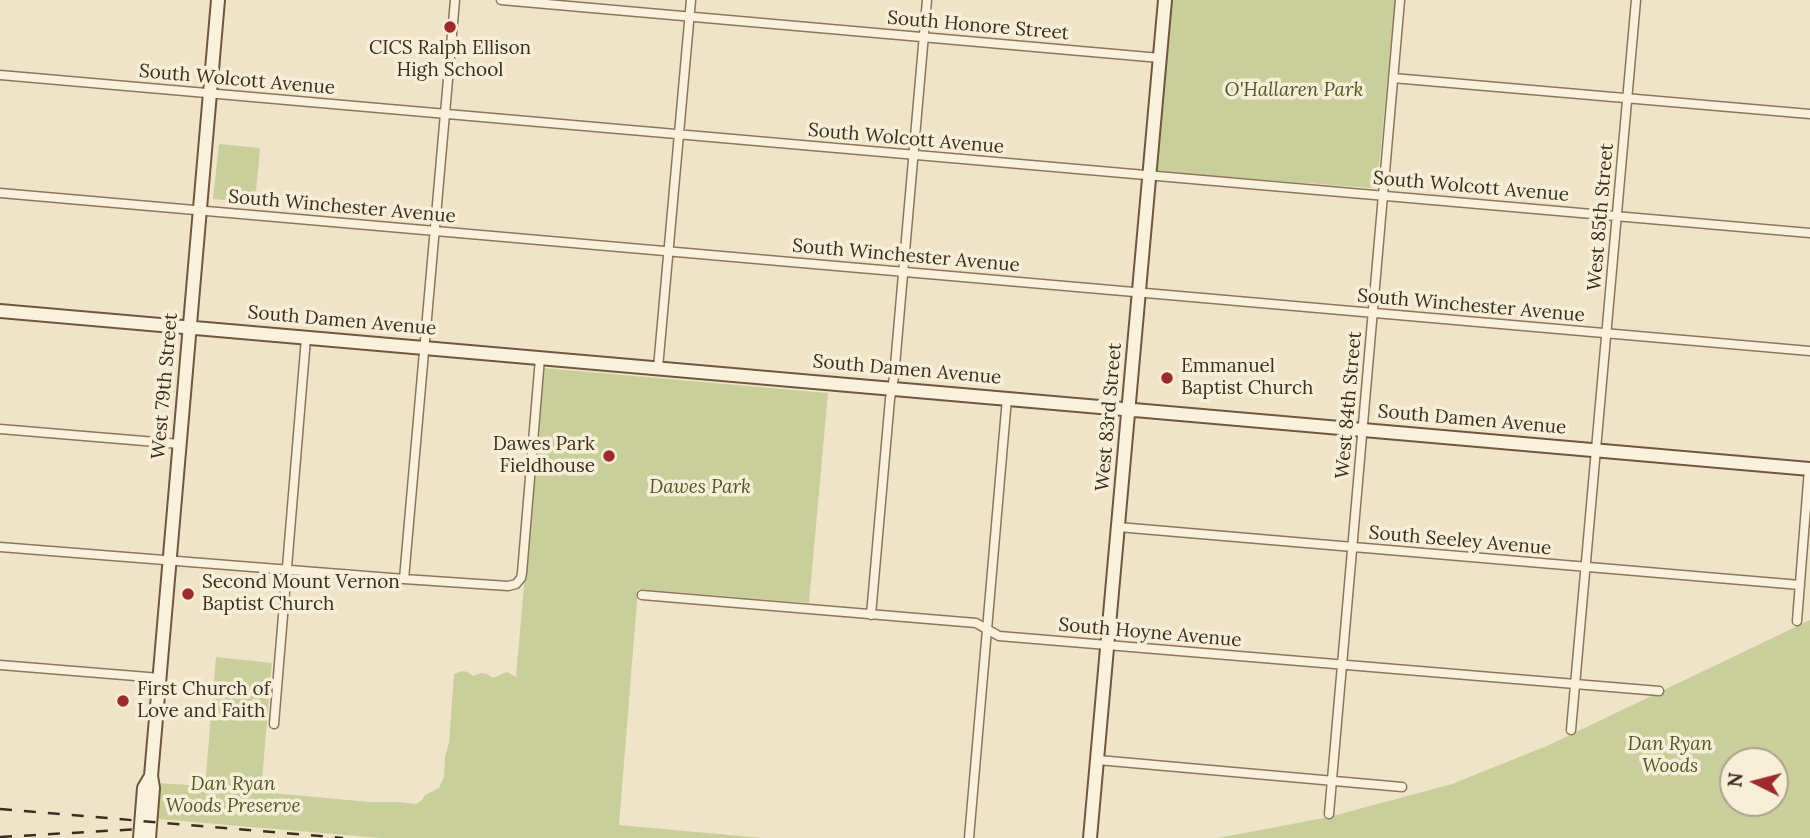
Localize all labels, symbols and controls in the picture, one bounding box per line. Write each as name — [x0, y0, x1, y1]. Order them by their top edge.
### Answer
street label: South Honore Street — [886, 7, 1070, 45]
marker: CICS Ralph Ellison High School — [442, 19, 458, 35]
place label: CICS Ralph Ellison High School — [369, 38, 531, 82]
street label: South Wolcott Avenue — [138, 60, 336, 100]
park label: O'Hallaren Park — [1225, 80, 1363, 102]
street label: South Wolcott Avenue — [807, 119, 1005, 159]
street label: West 85th Street — [1583, 142, 1619, 292]
street label: South Wolcott Avenue — [1372, 167, 1570, 207]
street label: South Winchester Avenue — [227, 186, 457, 228]
street label: South Winchester Avenue — [791, 235, 1021, 277]
street label: South Winchester Avenue — [1356, 285, 1586, 327]
street label: South Damen Avenue — [247, 301, 437, 341]
street label: West 79th Street — [147, 312, 183, 460]
street label: West 84th Street — [1331, 330, 1367, 480]
street label: West 83rd Street — [1091, 342, 1127, 492]
street label: South Damen Avenue — [812, 350, 1002, 390]
place label: Emmanuel Baptist Church — [1181, 356, 1313, 400]
marker: Emmanuel Baptist Church — [1159, 370, 1175, 386]
street label: South Damen Avenue — [1377, 400, 1567, 440]
place label: Dawes Park Fieldhouse — [493, 434, 595, 478]
marker: Dawes Park Fieldhouse — [601, 448, 617, 464]
park label: Dawes Park — [649, 477, 751, 499]
street label: South Seeley Avenue — [1368, 522, 1552, 560]
place label: Second Mount Vernon Baptist Church — [202, 572, 400, 616]
marker: Second Mount Vernon Baptist Church — [180, 586, 196, 602]
street label: South Hoyne Avenue — [1058, 614, 1242, 652]
place label: First Church of Love and Faith — [137, 679, 270, 723]
marker: First Church of Love and Faith — [115, 693, 131, 709]
park label: Dan Ryan Woods — [1628, 734, 1712, 778]
north arrow — [1719, 747, 1789, 817]
text: N — [1722, 771, 1748, 789]
park label: Dan Ryan Woods Preserve — [166, 774, 300, 818]

